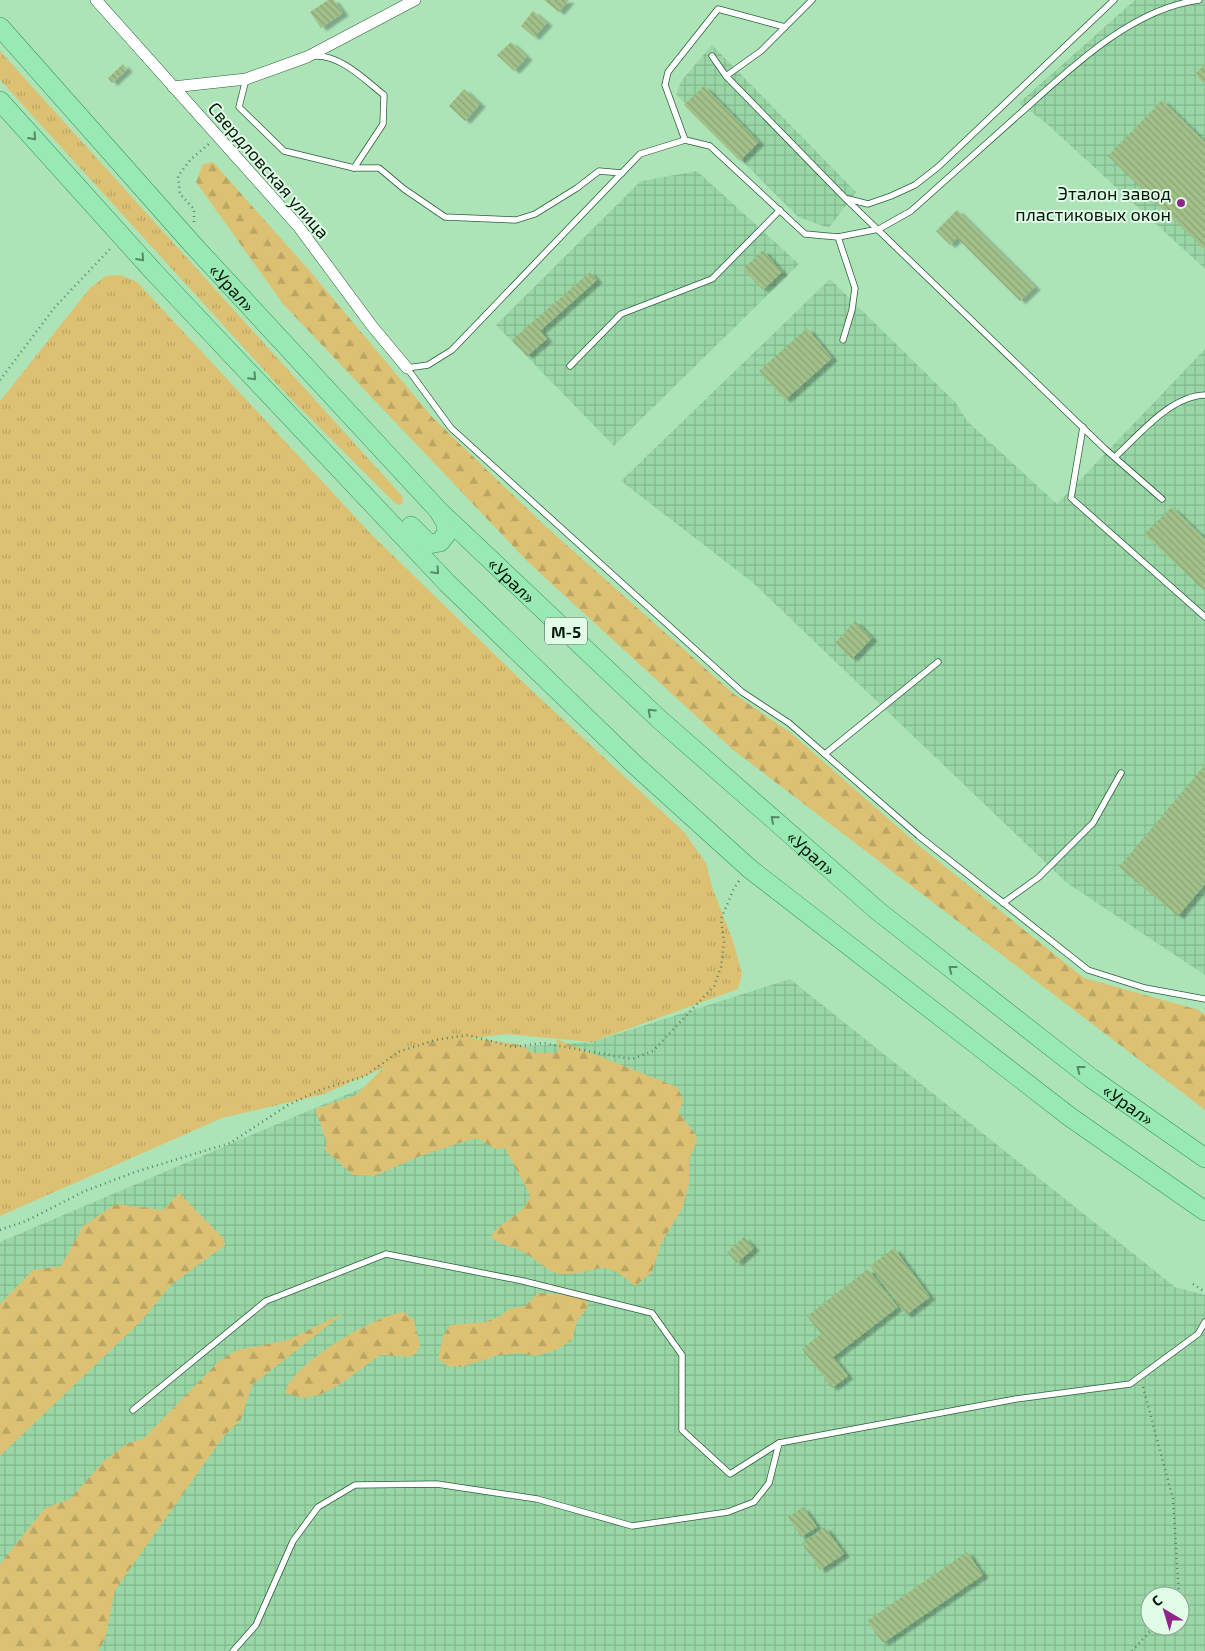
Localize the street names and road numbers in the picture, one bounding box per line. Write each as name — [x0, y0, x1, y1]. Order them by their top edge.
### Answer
street label: Свердловская улица — [204, 97, 334, 243]
street label: «Урал» — [205, 259, 260, 316]
street label: «Урал» — [484, 552, 541, 608]
road number: М-5 — [545, 618, 587, 644]
street label: «Урал» — [783, 825, 840, 880]
street label: «Урал» — [1099, 1079, 1158, 1130]

